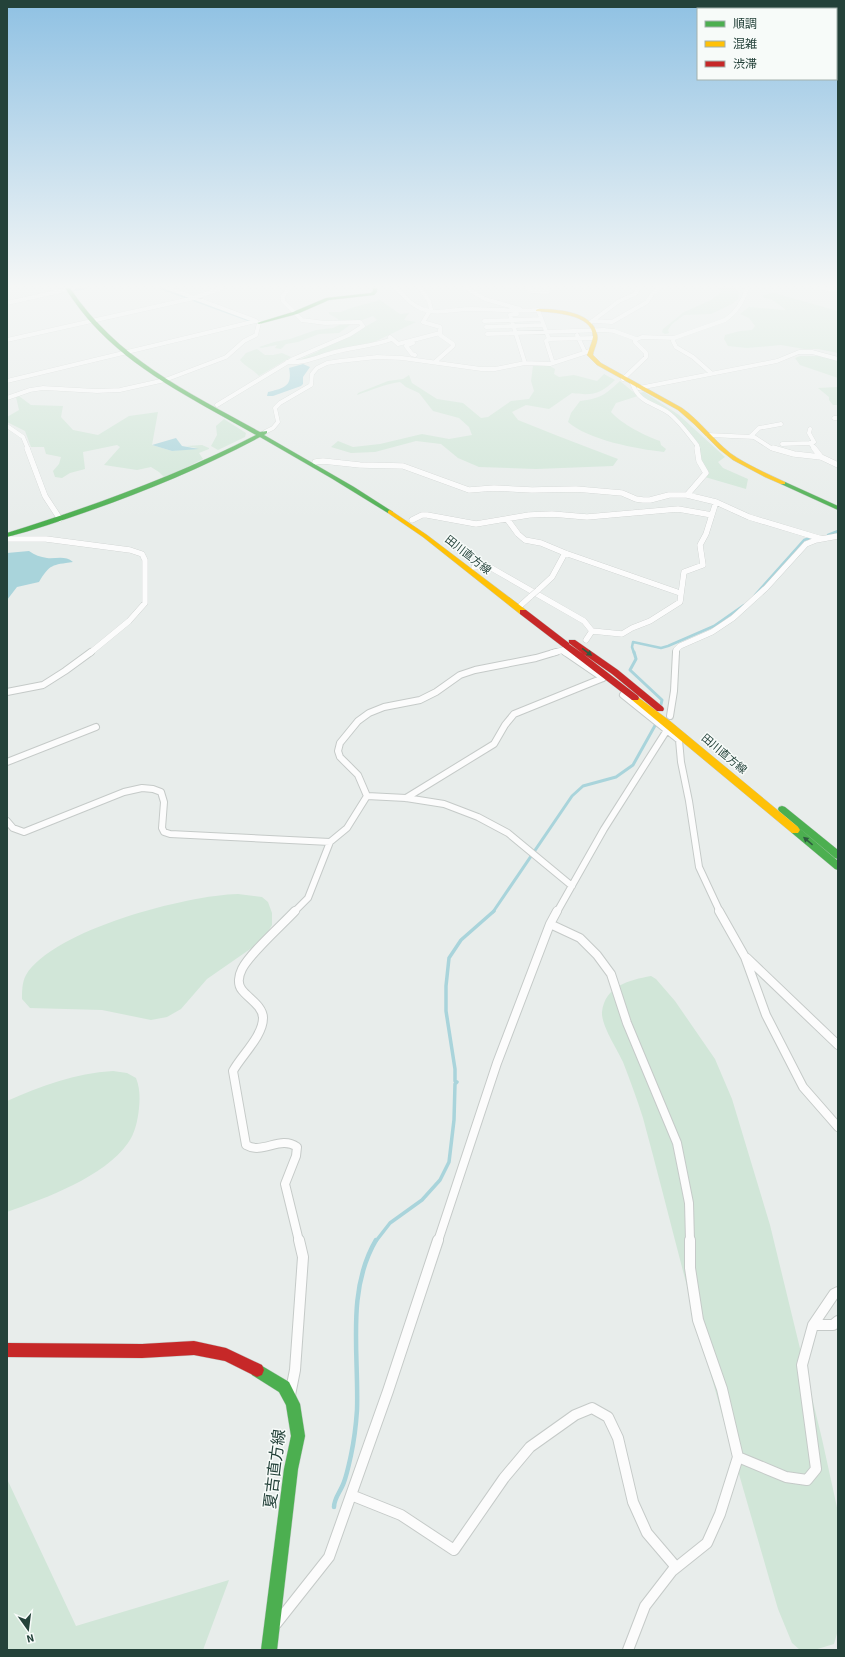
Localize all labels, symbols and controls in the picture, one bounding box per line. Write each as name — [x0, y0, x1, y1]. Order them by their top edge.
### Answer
legend — [697, 8, 837, 80]
text: 順調 — [733, 16, 757, 33]
text: 混雑 — [733, 36, 757, 53]
text: 渋滞 — [733, 56, 757, 73]
street label: 田川直方線 — [442, 532, 494, 578]
one-way arrow — [582, 648, 592, 656]
street label: 田川直方線 — [698, 731, 750, 777]
one-way arrow — [803, 837, 814, 846]
street label: 夏吉直方線 — [259, 1428, 291, 1510]
north arrow — [8, 1609, 48, 1649]
text: N — [25, 1630, 36, 1646]

